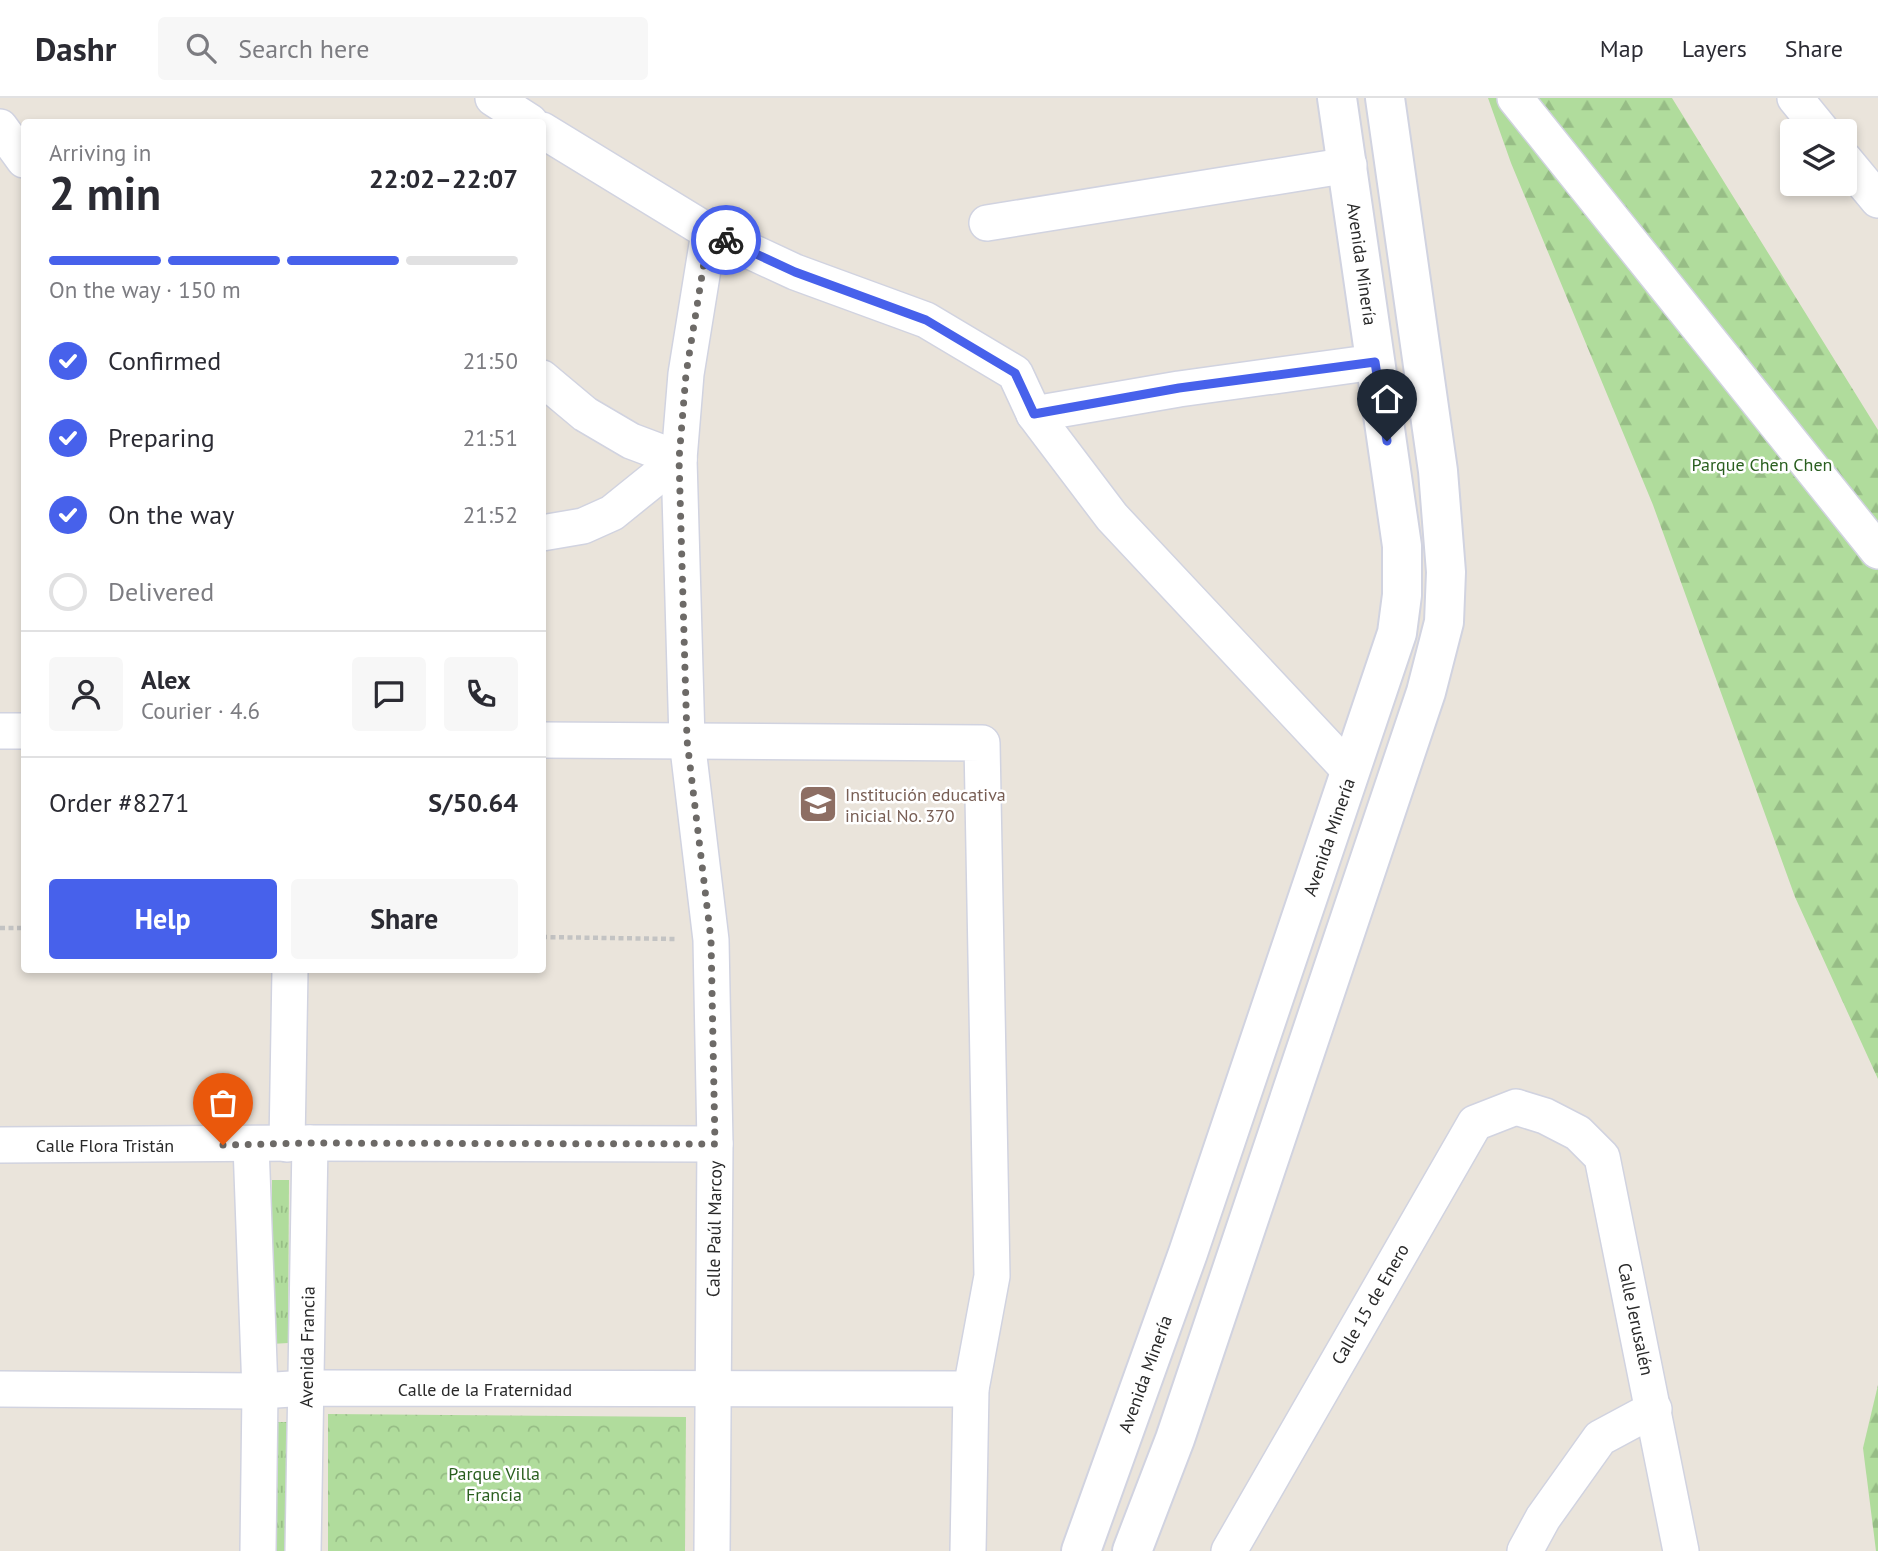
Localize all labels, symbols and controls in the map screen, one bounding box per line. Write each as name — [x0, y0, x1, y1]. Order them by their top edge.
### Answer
search box — [158, 17, 648, 80]
text: Dashr — [35, 27, 116, 70]
icon: search — [182, 29, 220, 67]
text: Search here — [238, 32, 369, 65]
text: Map — [1600, 33, 1644, 64]
text: Layers — [1682, 33, 1747, 64]
text: Share — [1785, 33, 1843, 64]
map controls — [1780, 119, 1857, 196]
button: layers — [1780, 119, 1857, 196]
text: Arriving in — [49, 138, 151, 167]
text: 22:02–22:07 — [369, 162, 518, 195]
text: 2 min — [49, 163, 161, 223]
street label: Avenida Minería — [1342, 201, 1382, 327]
courier — [691, 205, 761, 275]
icon: bike — [707, 221, 745, 259]
text: On the way · 150 m — [49, 275, 241, 304]
icon: check — [49, 342, 87, 380]
text: Confirmed — [108, 344, 221, 377]
text: 21:50 — [463, 346, 518, 375]
pin — [1357, 369, 1417, 441]
icon: home — [1368, 380, 1406, 418]
icon: check — [49, 419, 87, 457]
text: Preparing — [108, 421, 215, 454]
text: 21:51 — [463, 423, 518, 452]
park label: Parque Chen Chen — [1692, 453, 1832, 476]
icon: check — [49, 496, 87, 534]
text: On the way — [108, 498, 234, 531]
text: 21:52 — [463, 500, 518, 529]
text: Delivered — [108, 575, 214, 608]
button: person — [49, 657, 123, 731]
button: chat — [352, 657, 426, 731]
button: phone — [444, 657, 518, 731]
text: Alex — [141, 663, 191, 696]
text: Courier · 4.6 — [141, 696, 260, 725]
street label: Avenida Minería — [1298, 775, 1360, 899]
school or university icon: Institución educativa inicial No. 370 — [797, 783, 839, 825]
place label: Institución educativa inicial No. 370 — [845, 783, 1006, 827]
text: Order #8271 — [49, 786, 189, 819]
text: S/50.64 — [428, 786, 518, 819]
button: Help — [49, 879, 277, 959]
button: Share — [291, 879, 518, 959]
pin — [193, 1073, 253, 1145]
icon: bag — [204, 1084, 242, 1122]
street label: Calle Flora Tristán — [36, 1134, 174, 1157]
street label: Calle Paúl Marcoy — [701, 1160, 727, 1297]
street label: Calle 15 de Enero — [1326, 1239, 1414, 1369]
street label: Calle Jerusalén — [1613, 1261, 1659, 1377]
street label: Avenida Francia — [294, 1286, 320, 1408]
street label: Avenida Minería — [1113, 1312, 1177, 1436]
street label: Calle de la Fraternidad — [398, 1378, 572, 1401]
park label: Parque Villa Francia — [448, 1462, 540, 1506]

